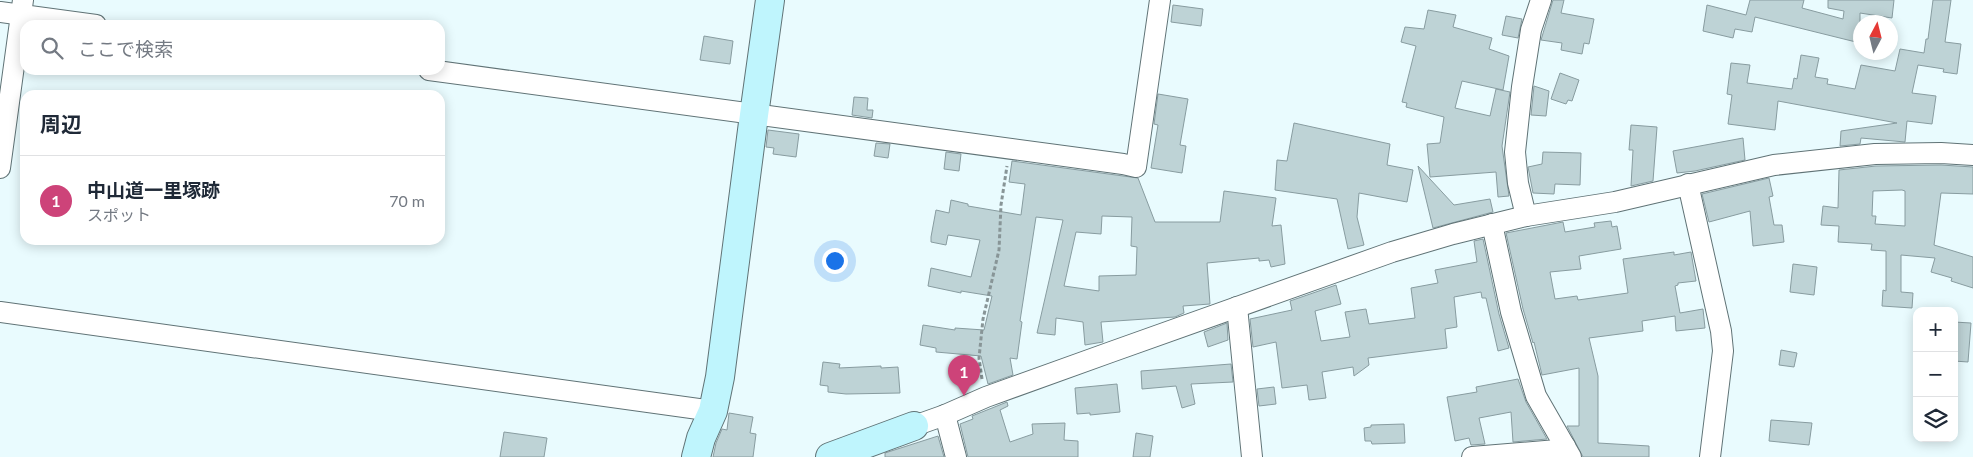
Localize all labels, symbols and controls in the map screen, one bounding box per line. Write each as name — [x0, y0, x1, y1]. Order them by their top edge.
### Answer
north arrow — [1853, 15, 1898, 60]
search box — [20, 20, 445, 75]
icon: search — [38, 34, 66, 62]
text: ここで検索 — [78, 37, 173, 60]
text: 周辺 — [40, 111, 82, 136]
text: 中山道一里塚跡 — [87, 178, 220, 201]
text: 1 — [51, 191, 61, 210]
text: 70 m — [389, 191, 425, 210]
text: スポット — [87, 205, 151, 224]
your location — [822, 248, 848, 274]
map controls — [1913, 307, 1958, 442]
button: + — [1913, 307, 1958, 352]
button: − — [1913, 352, 1958, 397]
pin: 1 — [948, 355, 980, 396]
button: layers — [1913, 397, 1958, 442]

